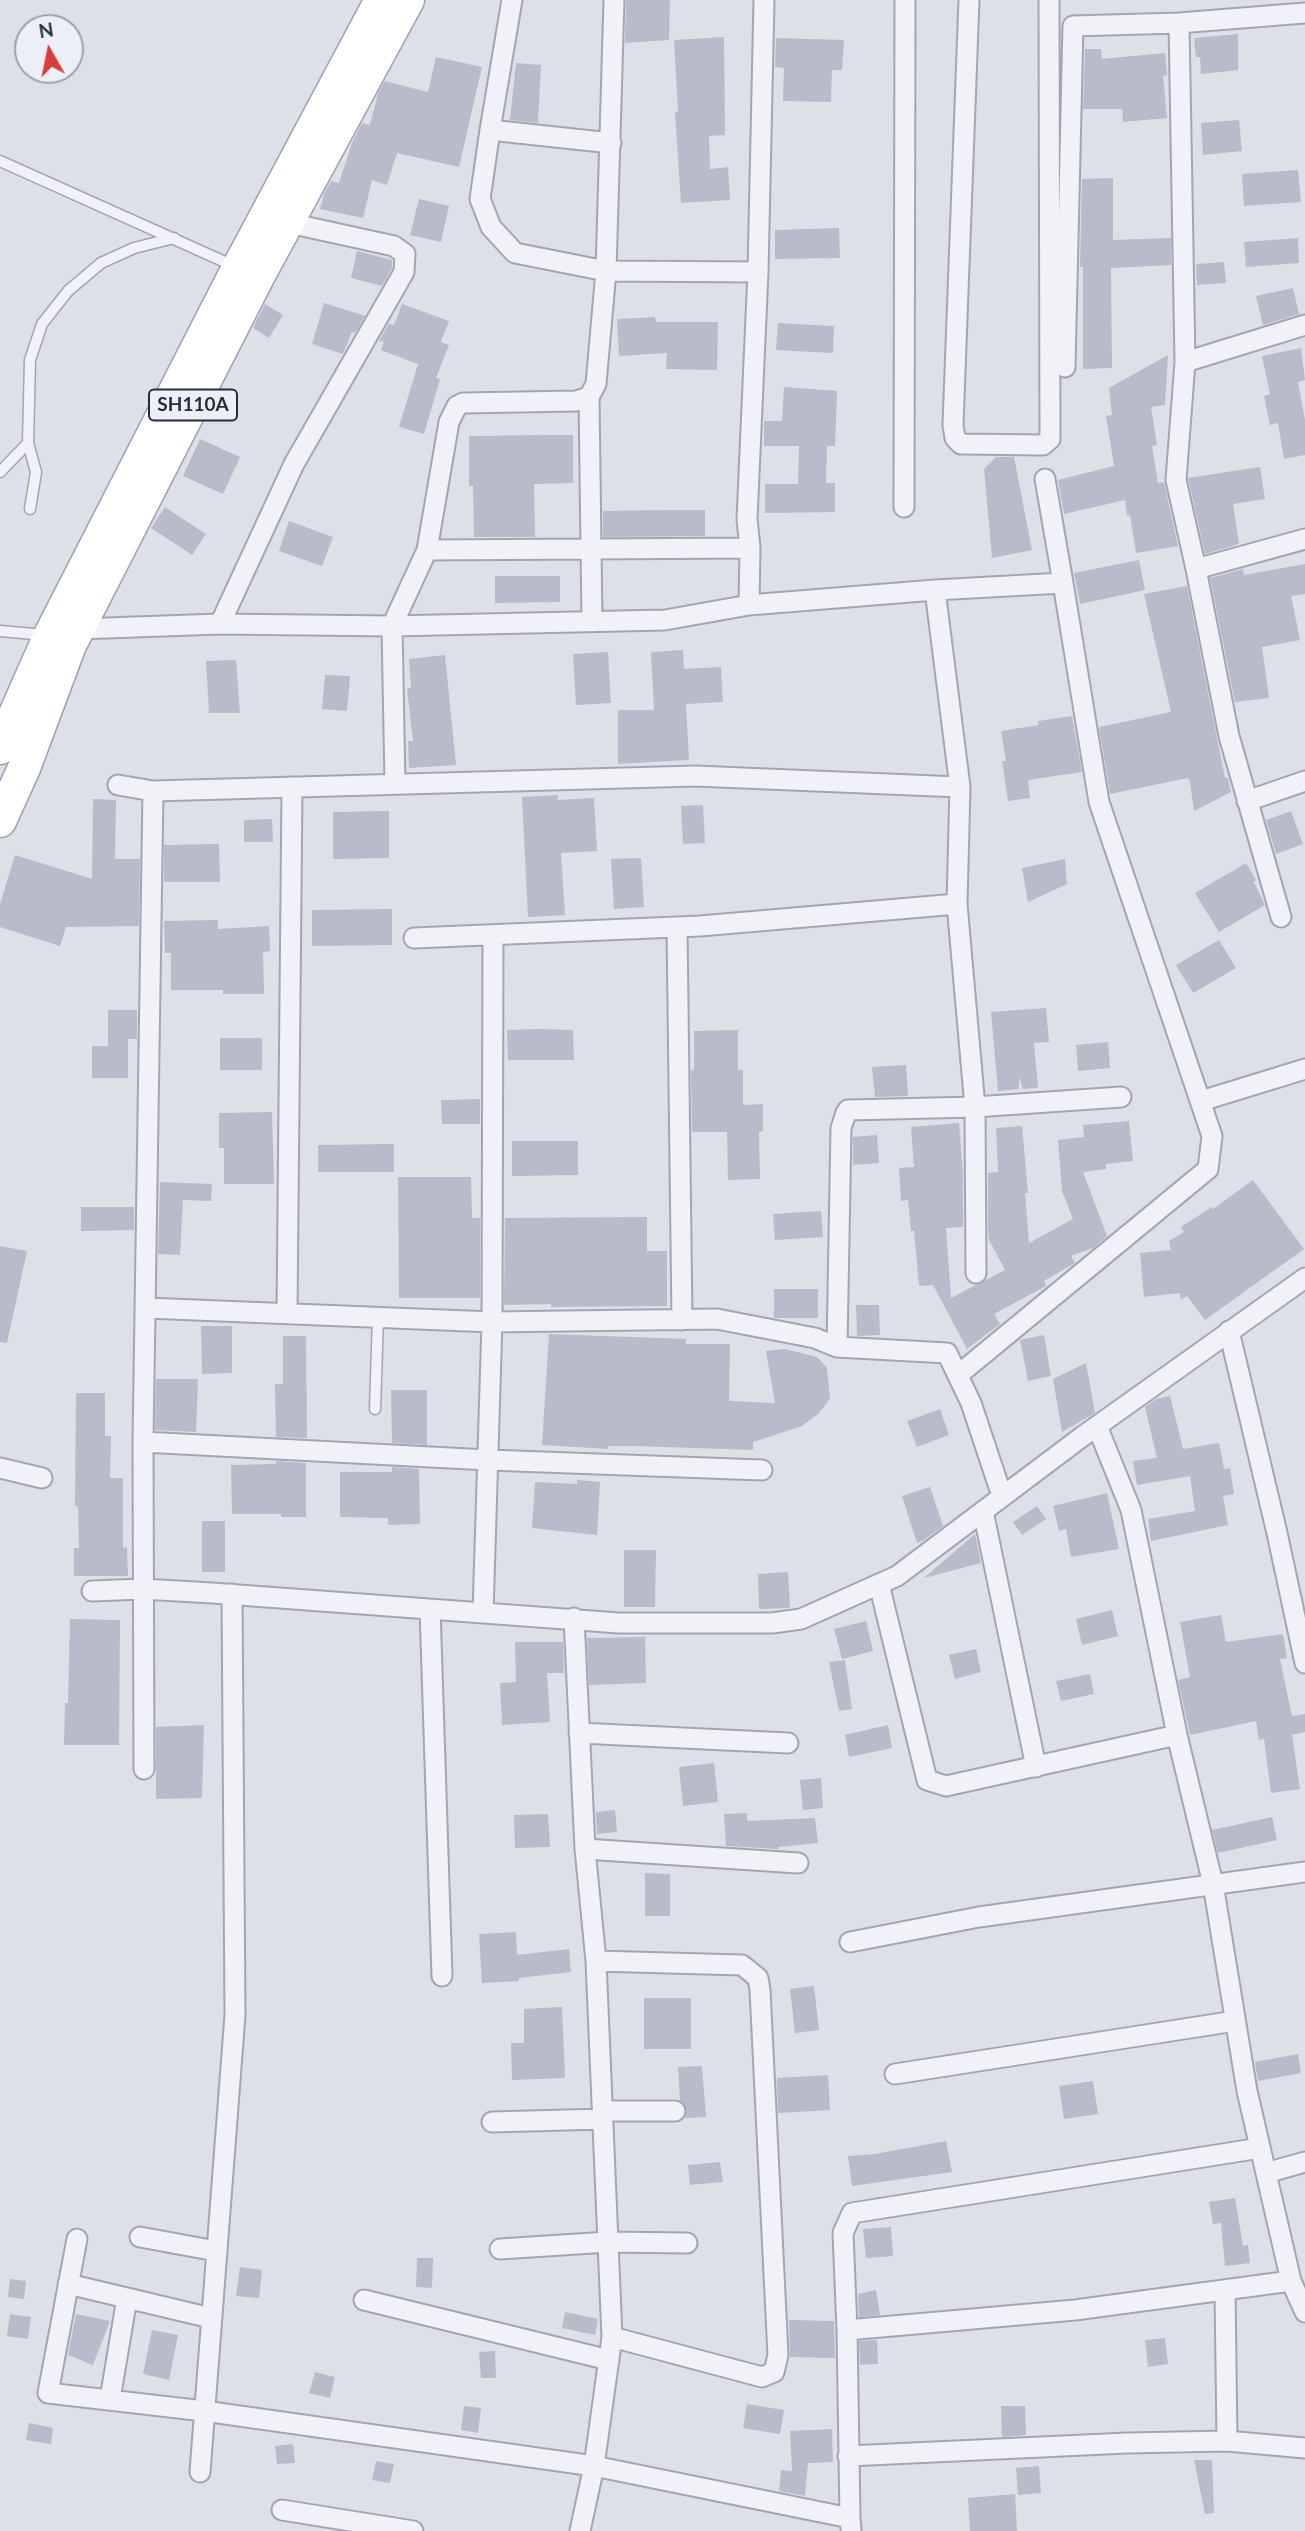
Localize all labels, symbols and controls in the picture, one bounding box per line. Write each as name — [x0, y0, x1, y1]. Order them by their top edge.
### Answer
north arrow — [14, 14, 84, 84]
text: N — [37, 17, 55, 42]
road number: SH110A — [149, 390, 237, 420]

